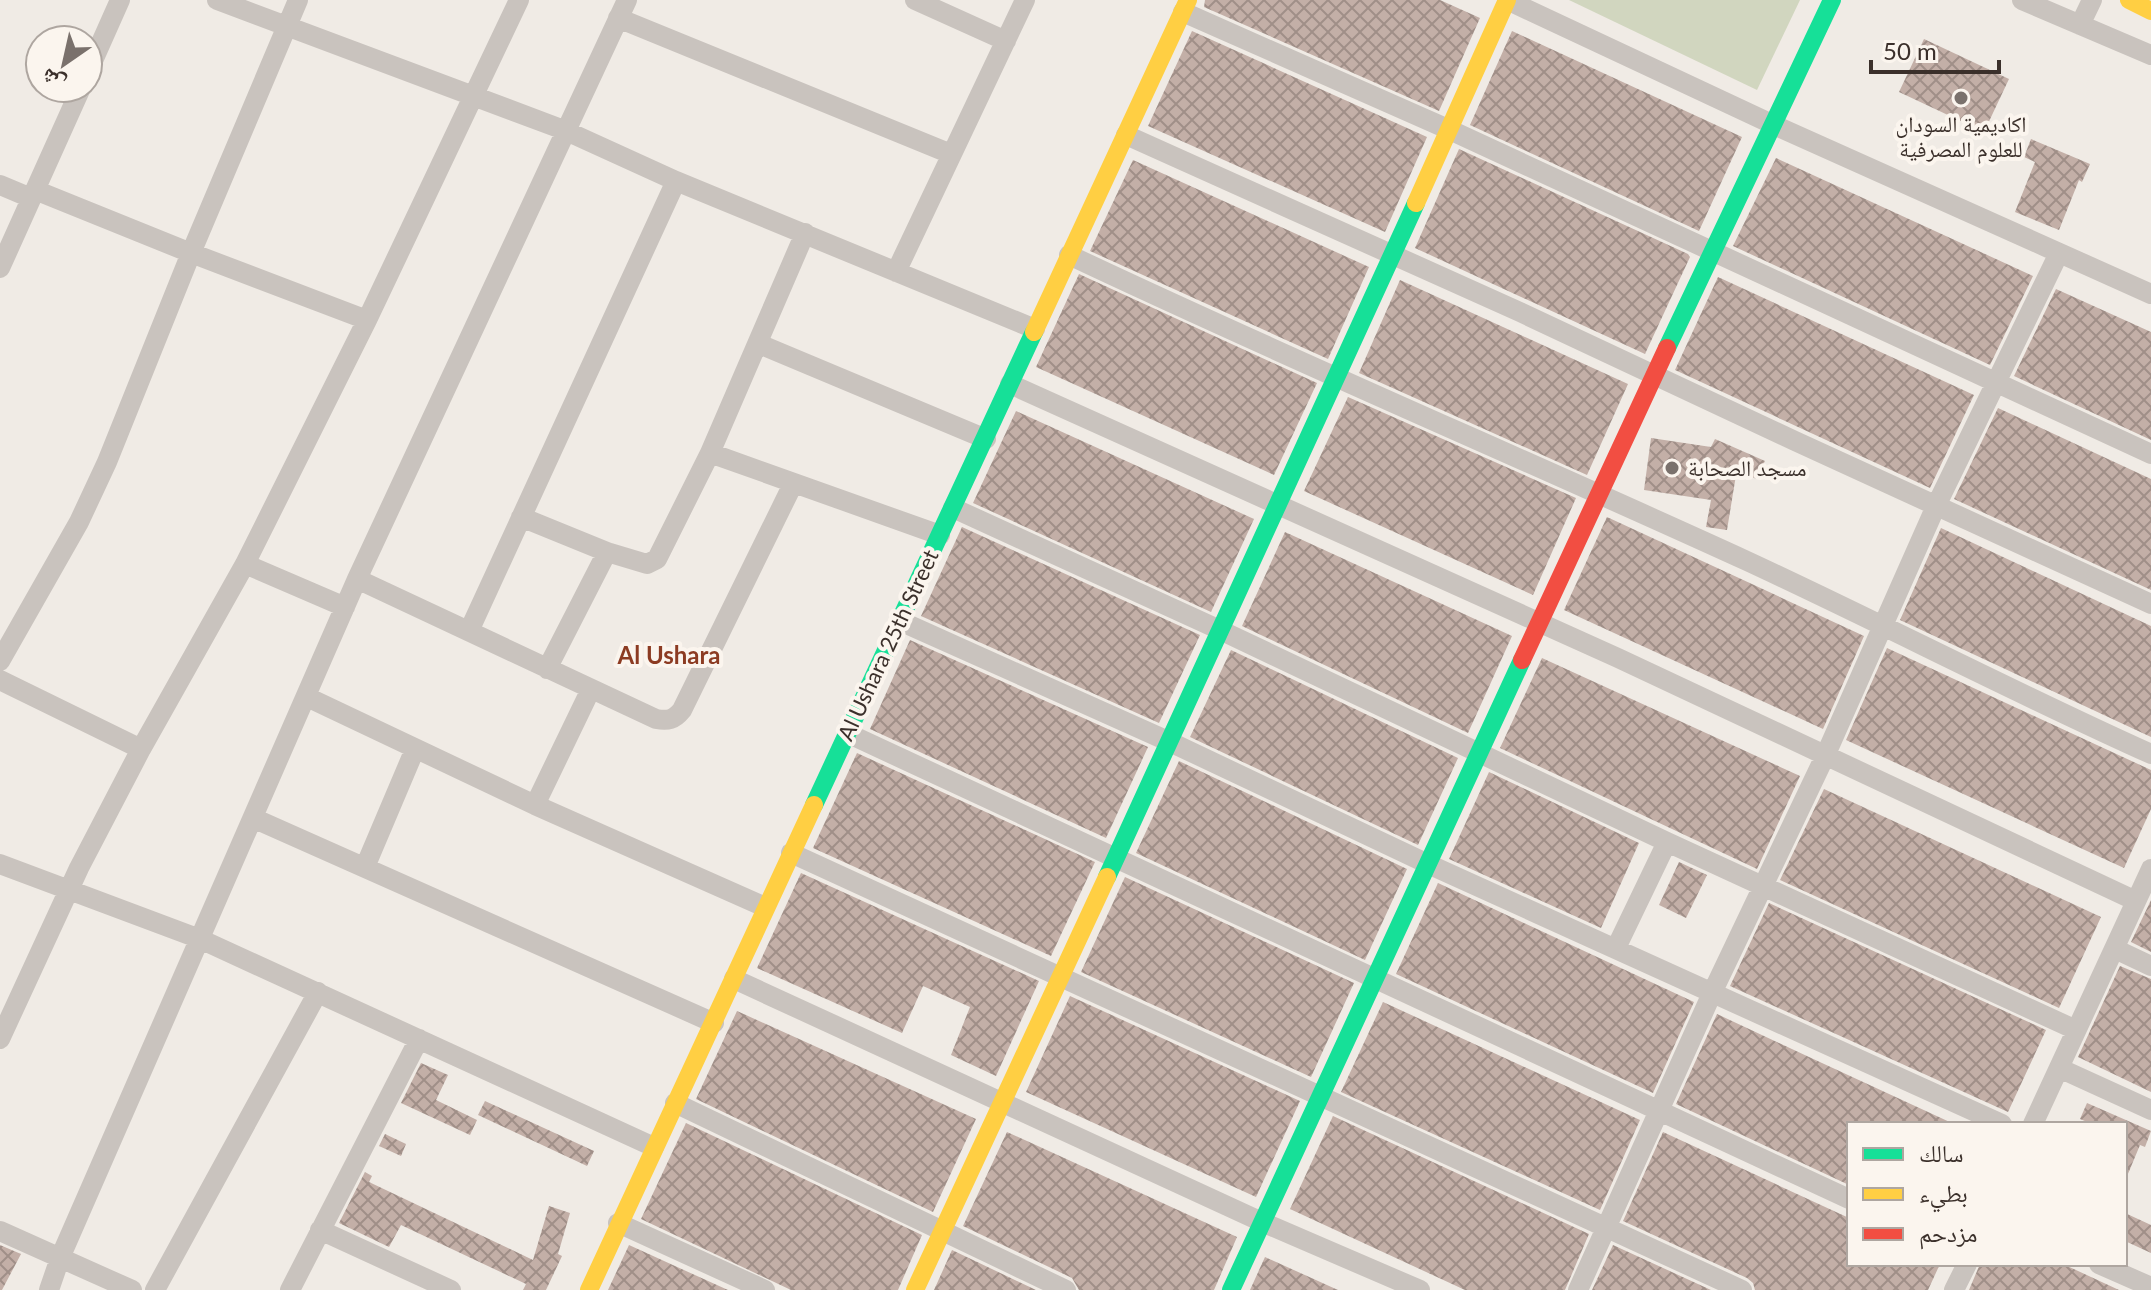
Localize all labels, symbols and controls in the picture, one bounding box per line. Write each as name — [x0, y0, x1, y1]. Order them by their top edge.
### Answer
north arrow — [24, 24, 104, 104]
scale bar — [1871, 24, 1999, 74]
text: 50 m — [1883, 36, 1937, 65]
text: ش — [35, 62, 70, 99]
marker: اكاديمية السودان للعلوم المصرفية — [1952, 89, 1970, 107]
place label: اكاديمية السودان للعلوم المصرفية — [1895, 110, 2027, 164]
place label: مسجد الصحابة — [1688, 454, 1807, 481]
marker: مسجد الصحابة — [1663, 459, 1681, 477]
street label: Al Ushara 25th Street — [831, 545, 944, 745]
district label: Al Ushara — [617, 640, 721, 669]
legend — [1847, 1122, 2127, 1266]
text: سالك — [1919, 1138, 1964, 1167]
text: بطيء — [1919, 1178, 1968, 1213]
text: مزدحم — [1919, 1218, 1978, 1250]

